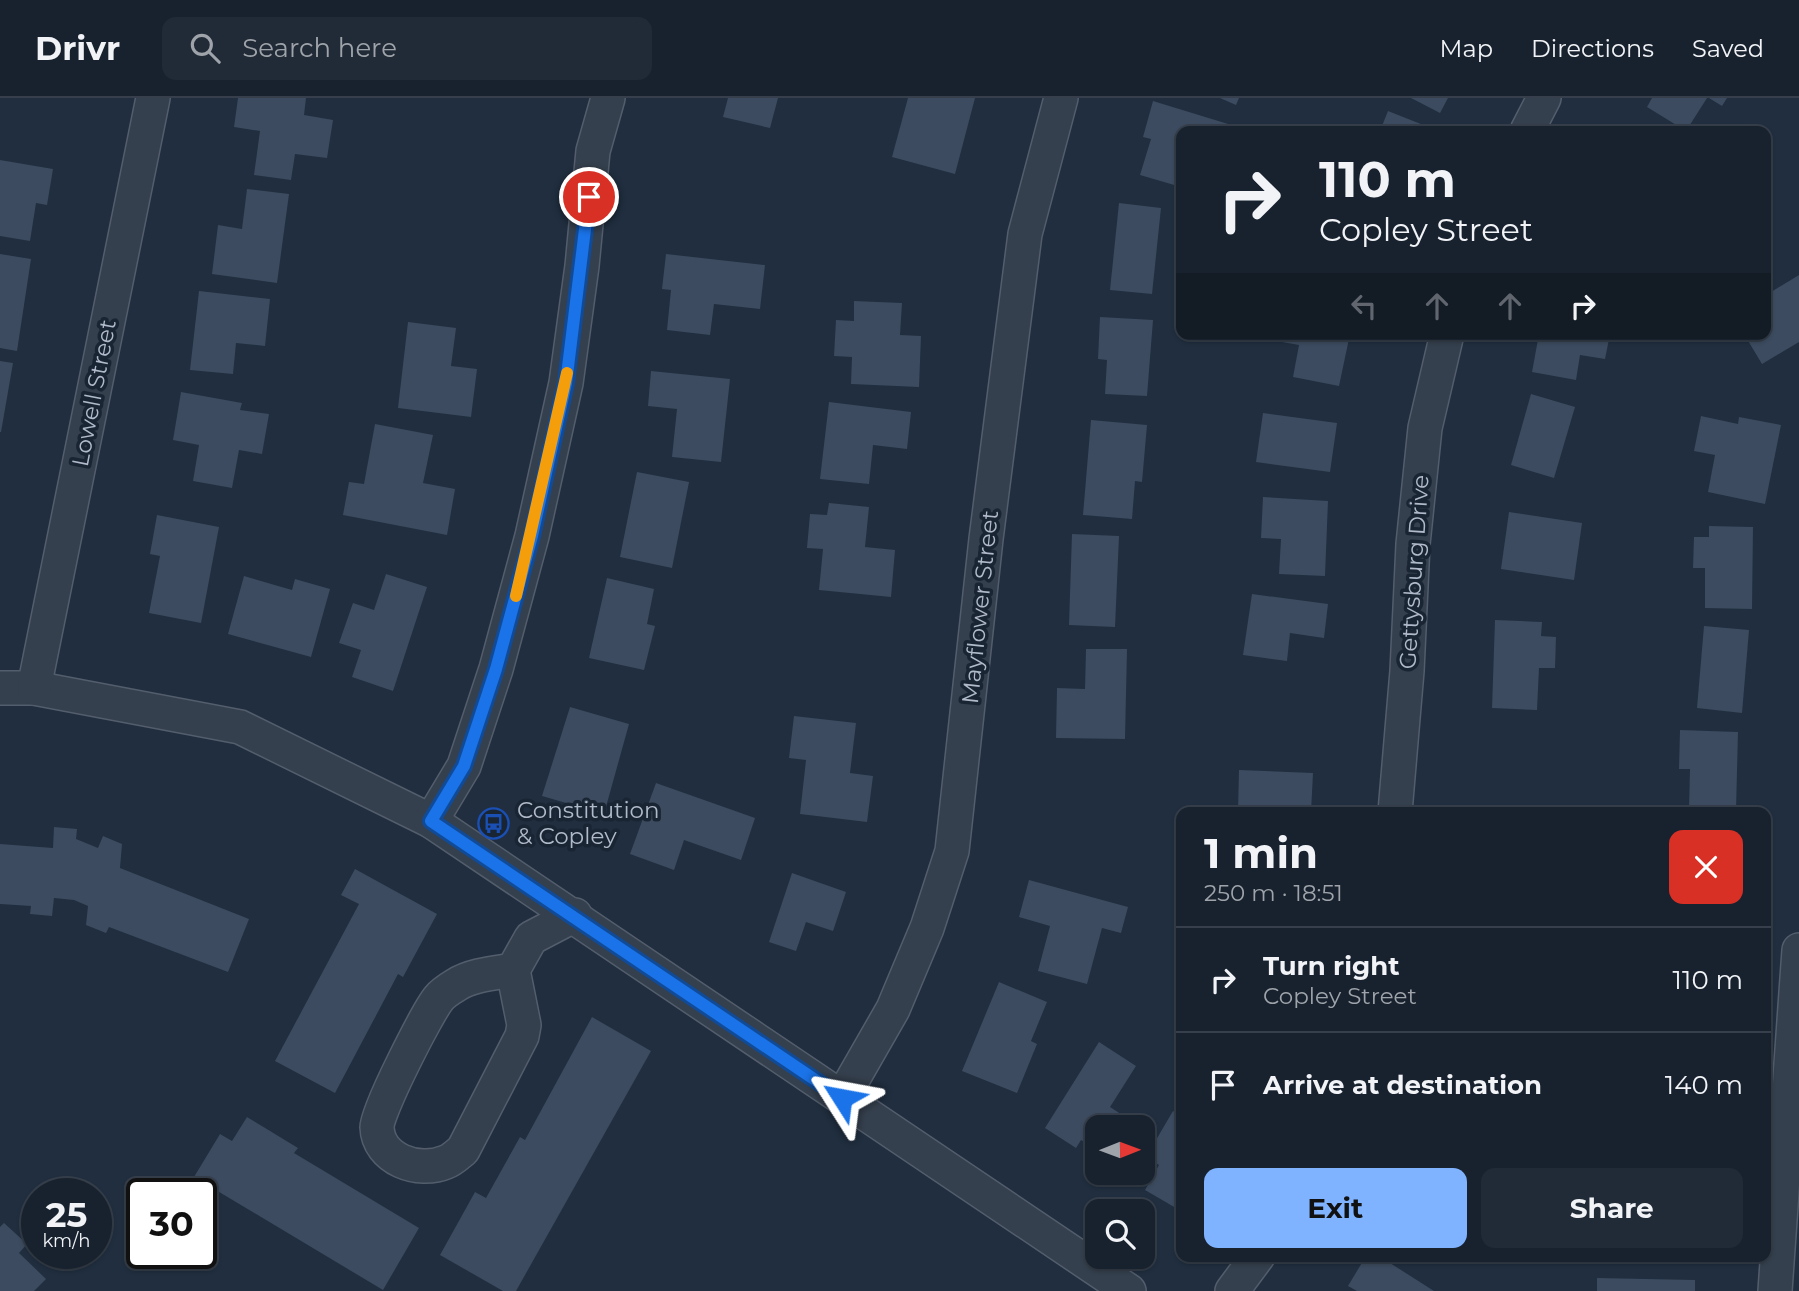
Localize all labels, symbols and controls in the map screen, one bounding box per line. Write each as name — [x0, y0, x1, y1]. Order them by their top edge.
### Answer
search box — [162, 17, 652, 80]
text: Drivr — [35, 28, 120, 68]
icon: search — [186, 29, 224, 67]
text: Search here — [242, 32, 397, 64]
text: Map — [1440, 34, 1493, 63]
text: Directions — [1531, 34, 1654, 63]
text: Saved — [1692, 34, 1764, 63]
text: 110 m — [1319, 150, 1456, 209]
icon: right — [1204, 154, 1295, 245]
pin — [559, 167, 619, 227]
icon: arrive — [570, 178, 608, 216]
text: Copley Street — [1319, 210, 1533, 249]
icon: left — [1345, 287, 1383, 325]
icon: ahead — [1418, 287, 1456, 325]
icon: ahead — [1491, 287, 1529, 325]
icon: right — [1564, 287, 1602, 325]
street label: Lowell Street — [66, 317, 122, 469]
street label: Gettysburg Drive — [1393, 474, 1435, 670]
street label: Mayflower Street — [956, 509, 1004, 705]
place label: Constitution & Copley — [517, 796, 660, 850]
bus stop icon: Constitution & Copley — [477, 806, 511, 840]
text: 1 min — [1204, 827, 1318, 879]
button: close — [1669, 830, 1743, 904]
text: 250 m · 18:51 — [1204, 879, 1343, 907]
text: Turn right — [1263, 950, 1399, 982]
icon: right — [1204, 961, 1242, 999]
text: 110 m — [1673, 964, 1743, 996]
text: Copley Street — [1263, 982, 1417, 1010]
position arrow — [805, 1061, 879, 1135]
icon: arrive — [1204, 1066, 1242, 1104]
text: Arrive at destination — [1263, 1069, 1542, 1101]
text: 140 m — [1665, 1069, 1743, 1101]
north arrow — [1085, 1115, 1155, 1185]
map controls — [1085, 1115, 1155, 1269]
button: Exit — [1204, 1168, 1467, 1248]
button: Share — [1481, 1168, 1743, 1248]
speed limit sign: 30 — [126, 1178, 217, 1269]
text: 25 — [46, 1193, 87, 1236]
button: search — [1085, 1199, 1155, 1269]
text: km/h — [42, 1230, 91, 1252]

